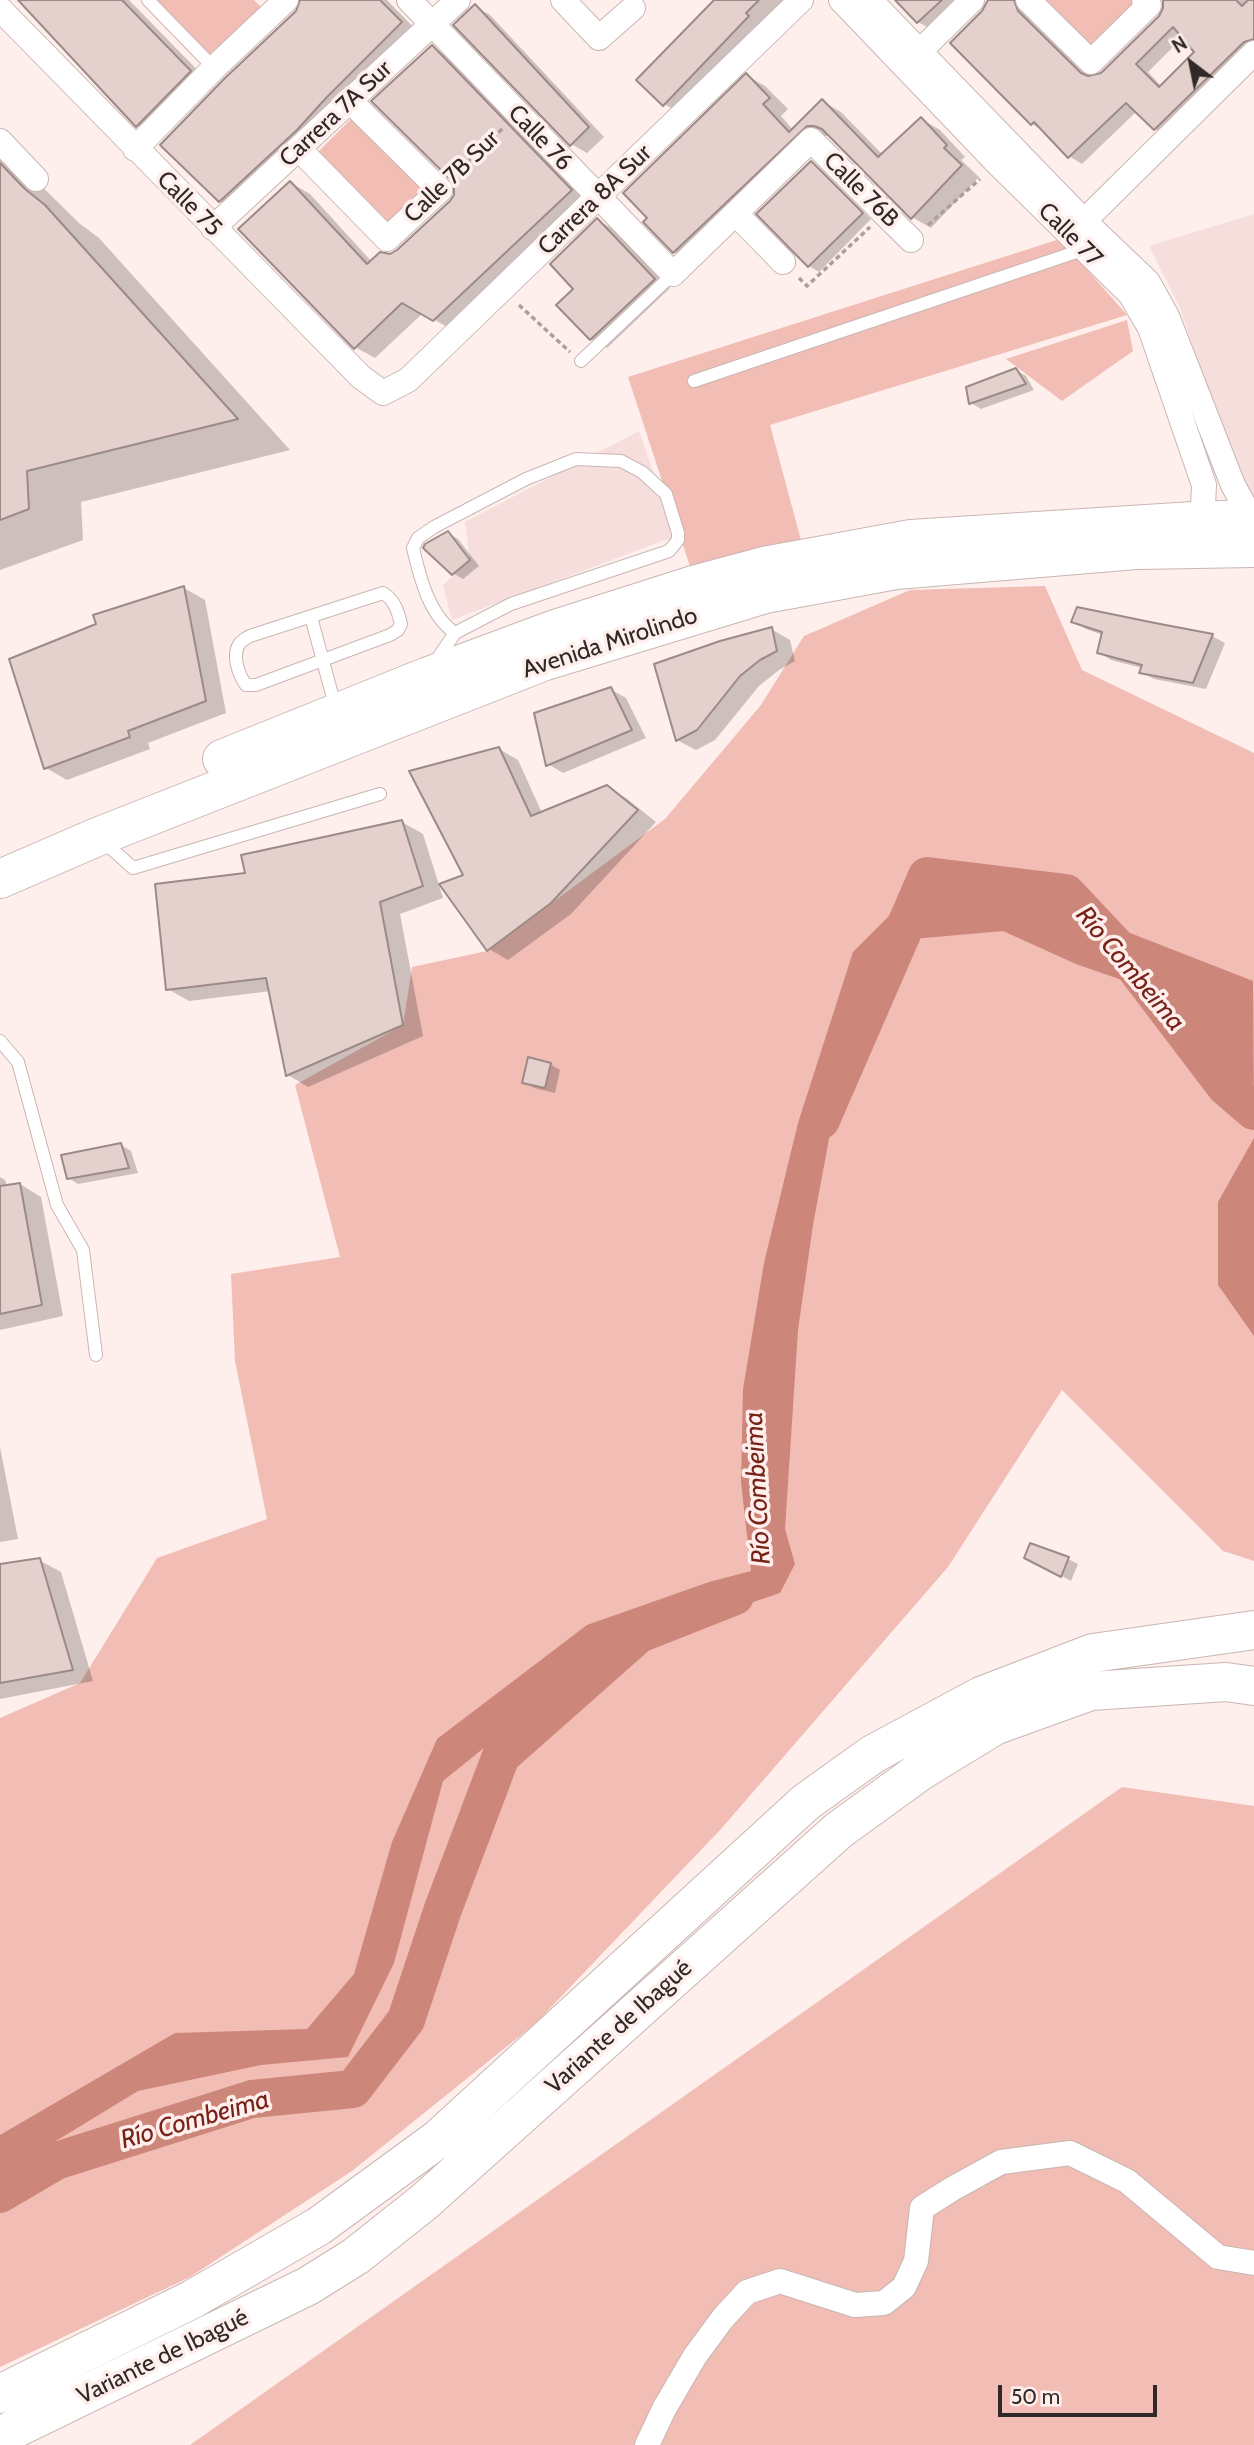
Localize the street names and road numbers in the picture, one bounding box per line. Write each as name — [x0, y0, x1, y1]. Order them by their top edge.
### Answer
street label: Carrera 7A Sur — [274, 55, 398, 173]
street label: Calle 76 — [502, 99, 578, 177]
street label: Calle 7B Sur — [398, 125, 506, 229]
street label: Carrera 8A Sur — [532, 139, 658, 261]
street label: Calle 76B — [817, 146, 905, 234]
street label: Calle 75 — [150, 165, 228, 243]
street label: Calle 77 — [1032, 197, 1108, 273]
street label: Avenida Mirolindo — [519, 601, 701, 685]
street label: Variante de Ibagué — [540, 1954, 698, 2100]
street label: Variante de Ibagué — [73, 2303, 253, 2411]

